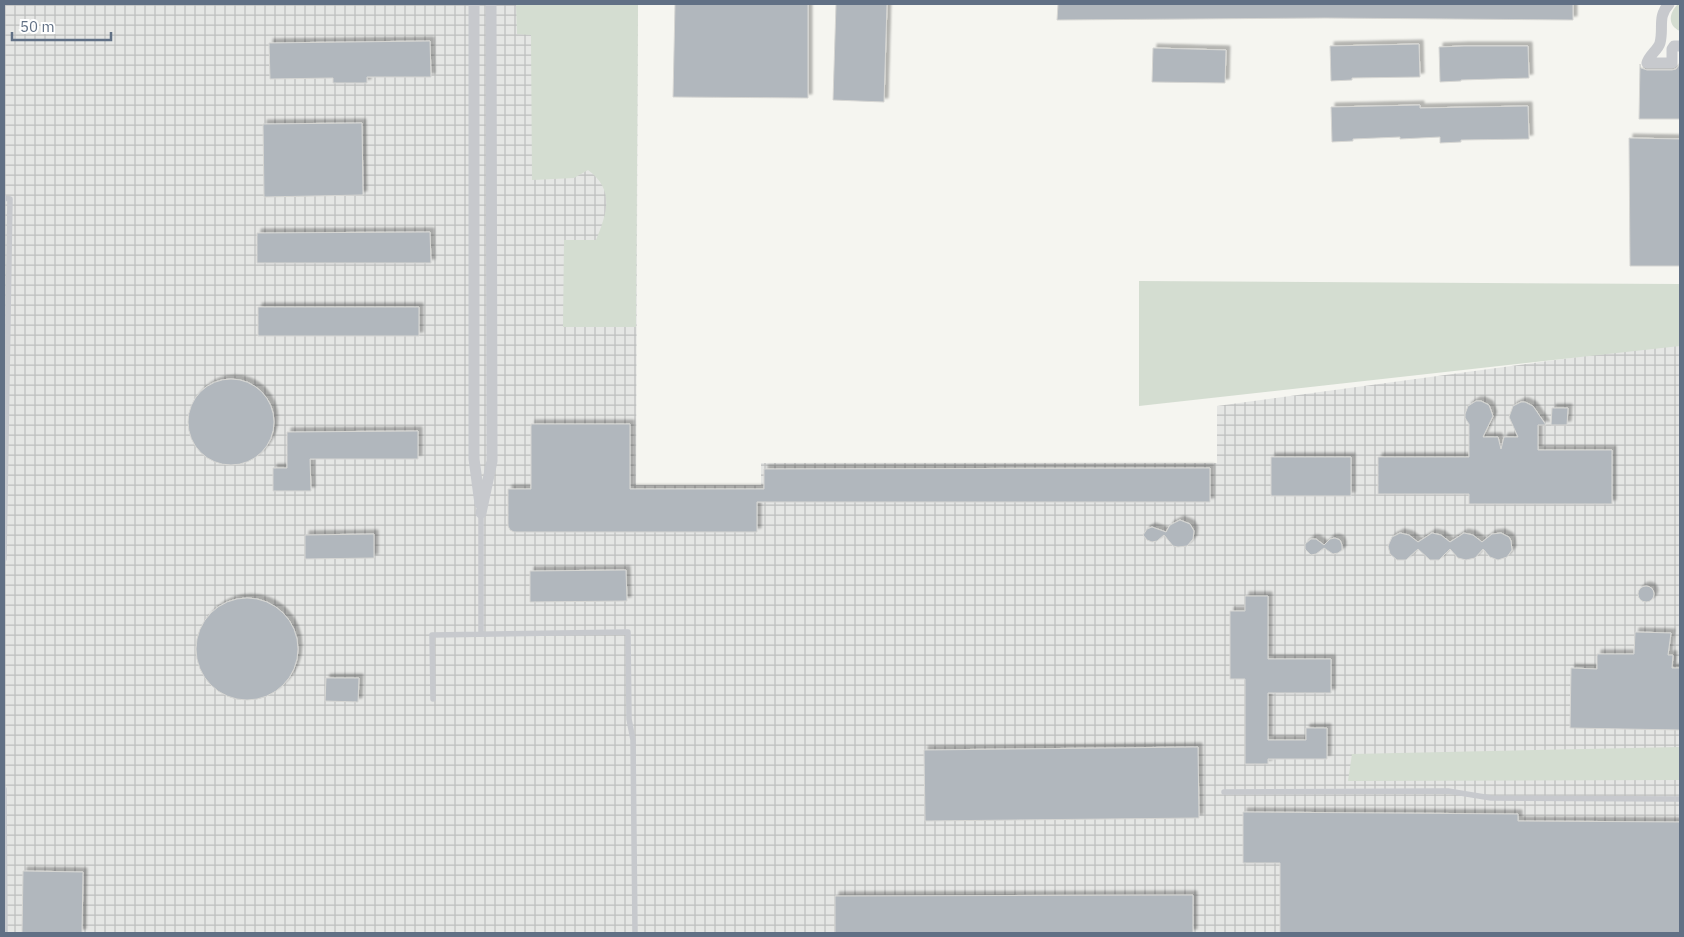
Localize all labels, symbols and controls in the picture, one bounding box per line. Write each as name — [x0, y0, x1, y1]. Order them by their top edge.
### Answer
scale bar — [12, 10, 111, 42]
text: 50 m — [20, 17, 55, 36]

